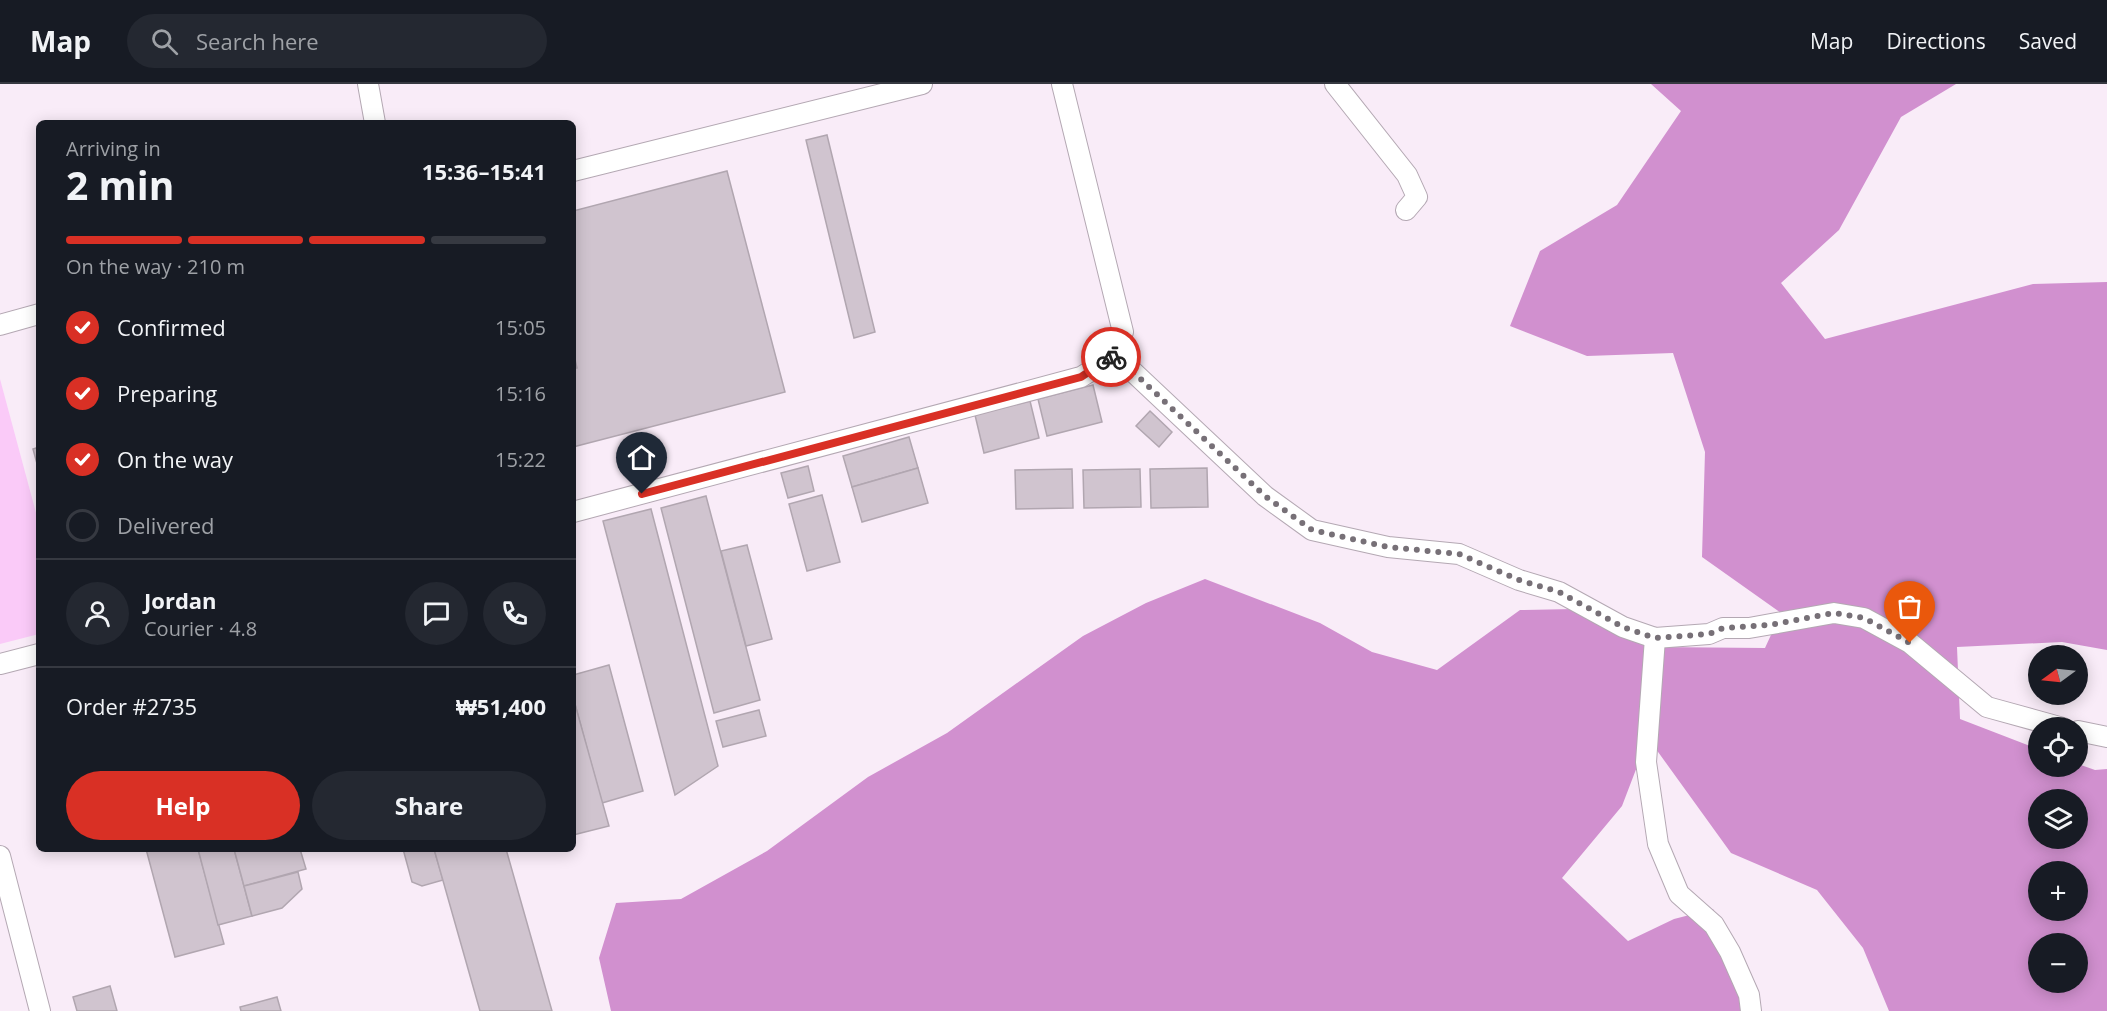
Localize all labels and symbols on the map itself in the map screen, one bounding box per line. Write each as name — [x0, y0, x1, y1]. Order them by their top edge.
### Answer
courier — [1081, 327, 1141, 387]
pin — [616, 432, 667, 494]
pin — [1884, 581, 1935, 643]
north arrow — [2028, 645, 2088, 705]

